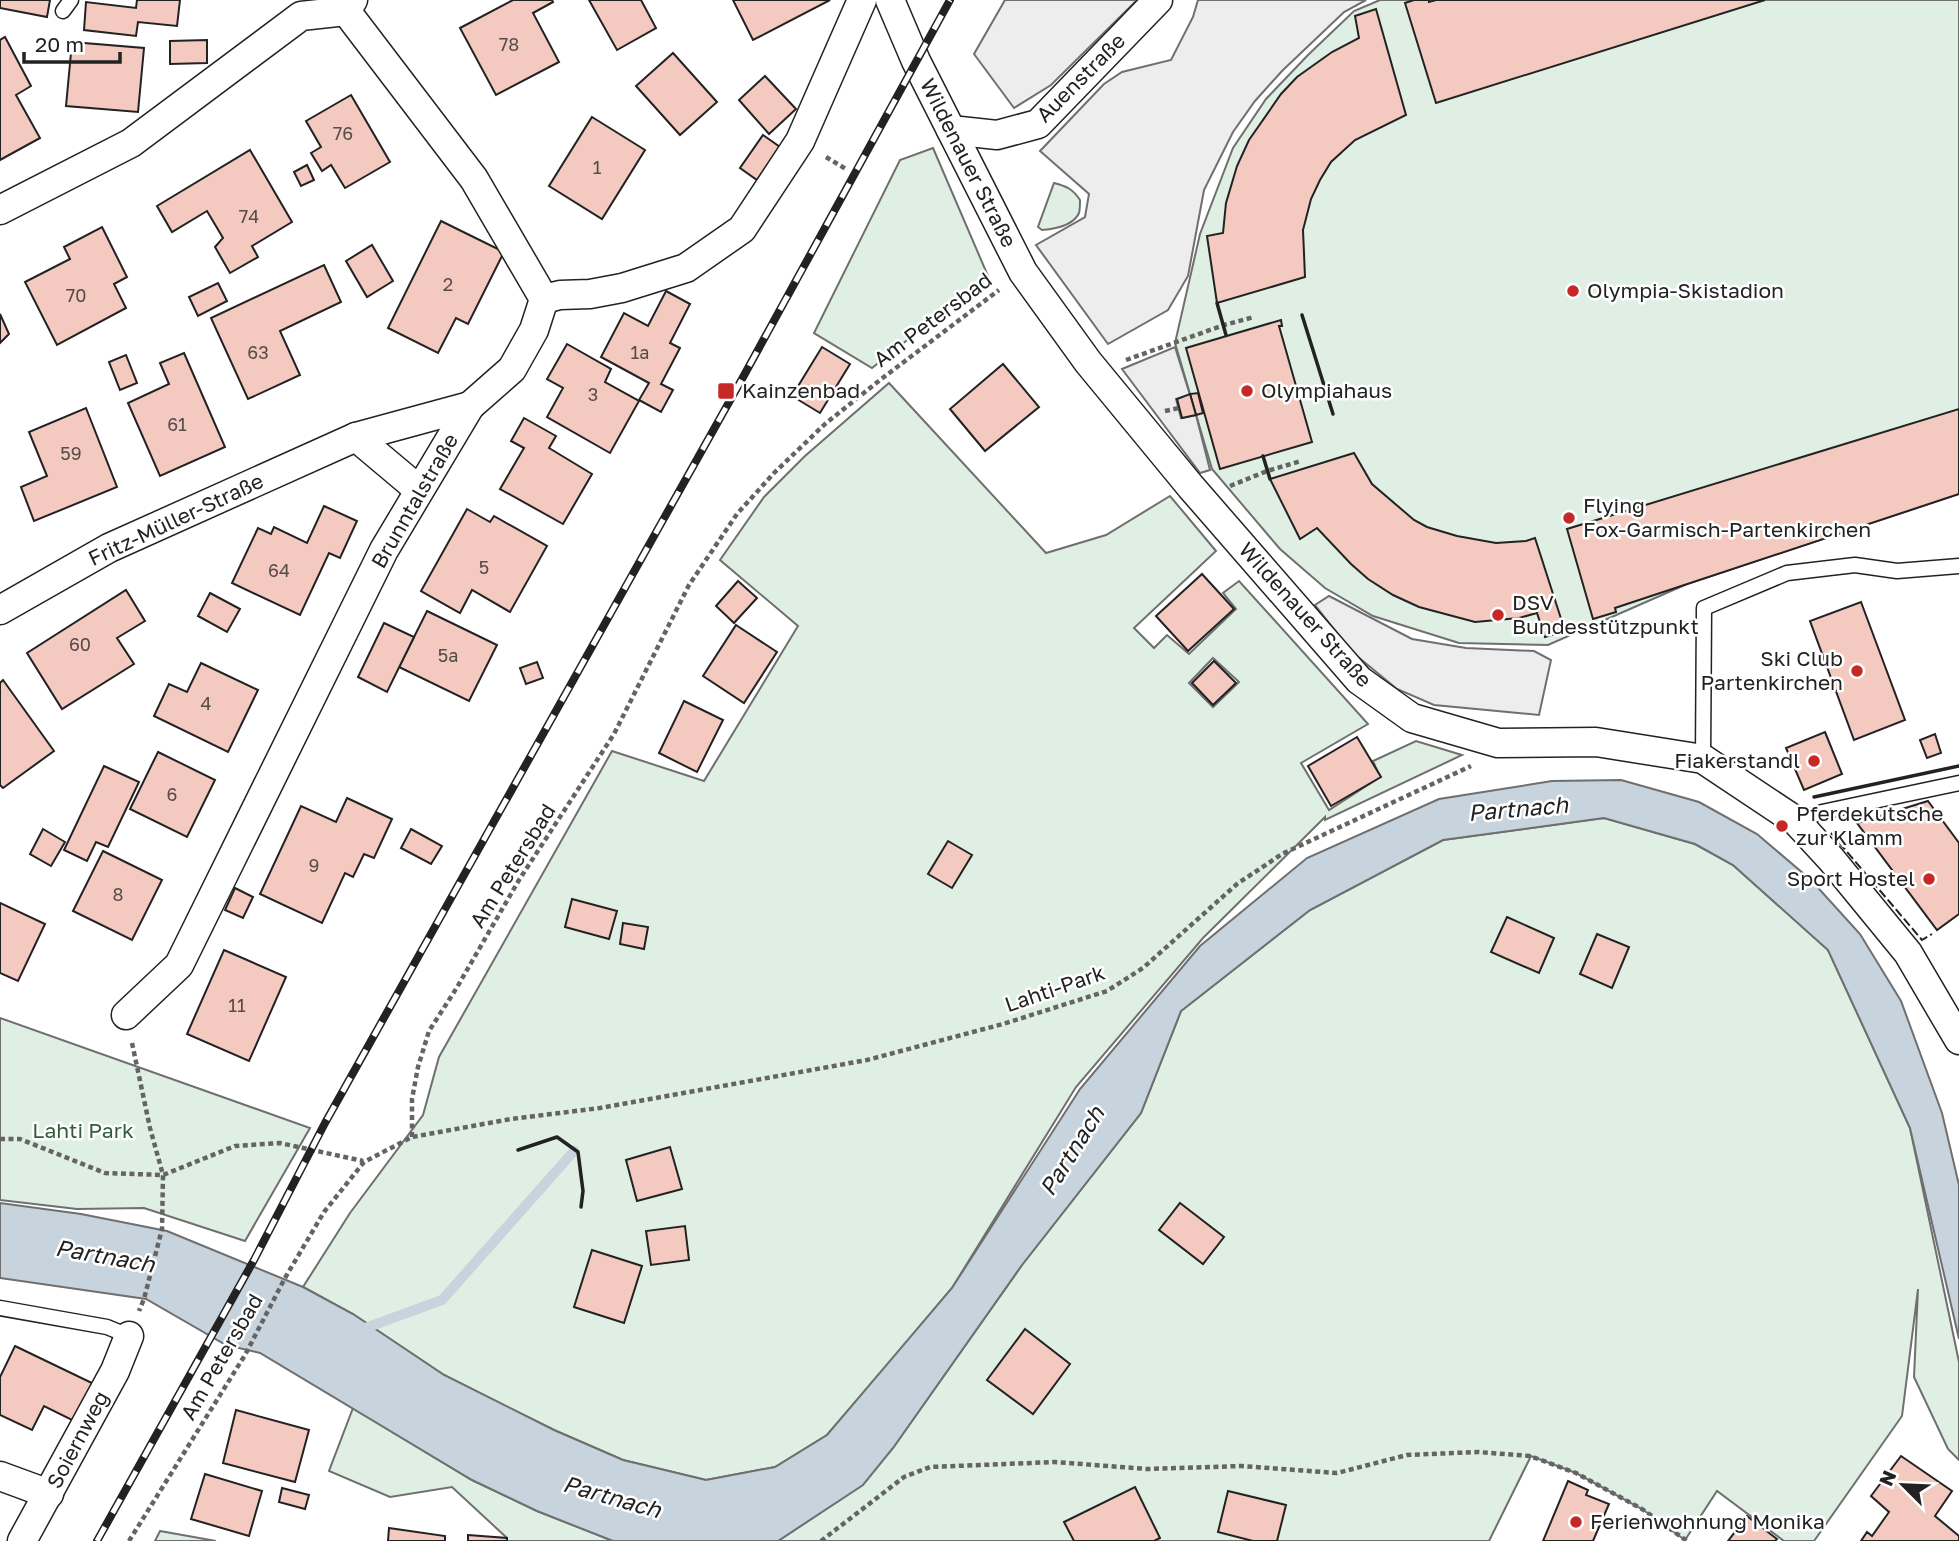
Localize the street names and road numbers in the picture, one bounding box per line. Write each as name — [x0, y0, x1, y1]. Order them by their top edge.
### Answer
street label: Auenstraße — [1030, 27, 1130, 127]
street label: Wildenauer Straße — [915, 74, 1023, 251]
street label: Am Petersbad — [868, 266, 997, 372]
street label: Brunntalstraße — [365, 428, 463, 573]
street label: Fritz-Müller-Straße — [84, 467, 267, 571]
street label: Wildenauer Straße — [1234, 536, 1378, 692]
street label: Am Petersbad — [464, 799, 561, 932]
street label: Lahti-Park — [1001, 959, 1108, 1017]
street label: Am Petersbad — [175, 1289, 268, 1424]
street label: Soiernweg — [41, 1386, 114, 1493]

